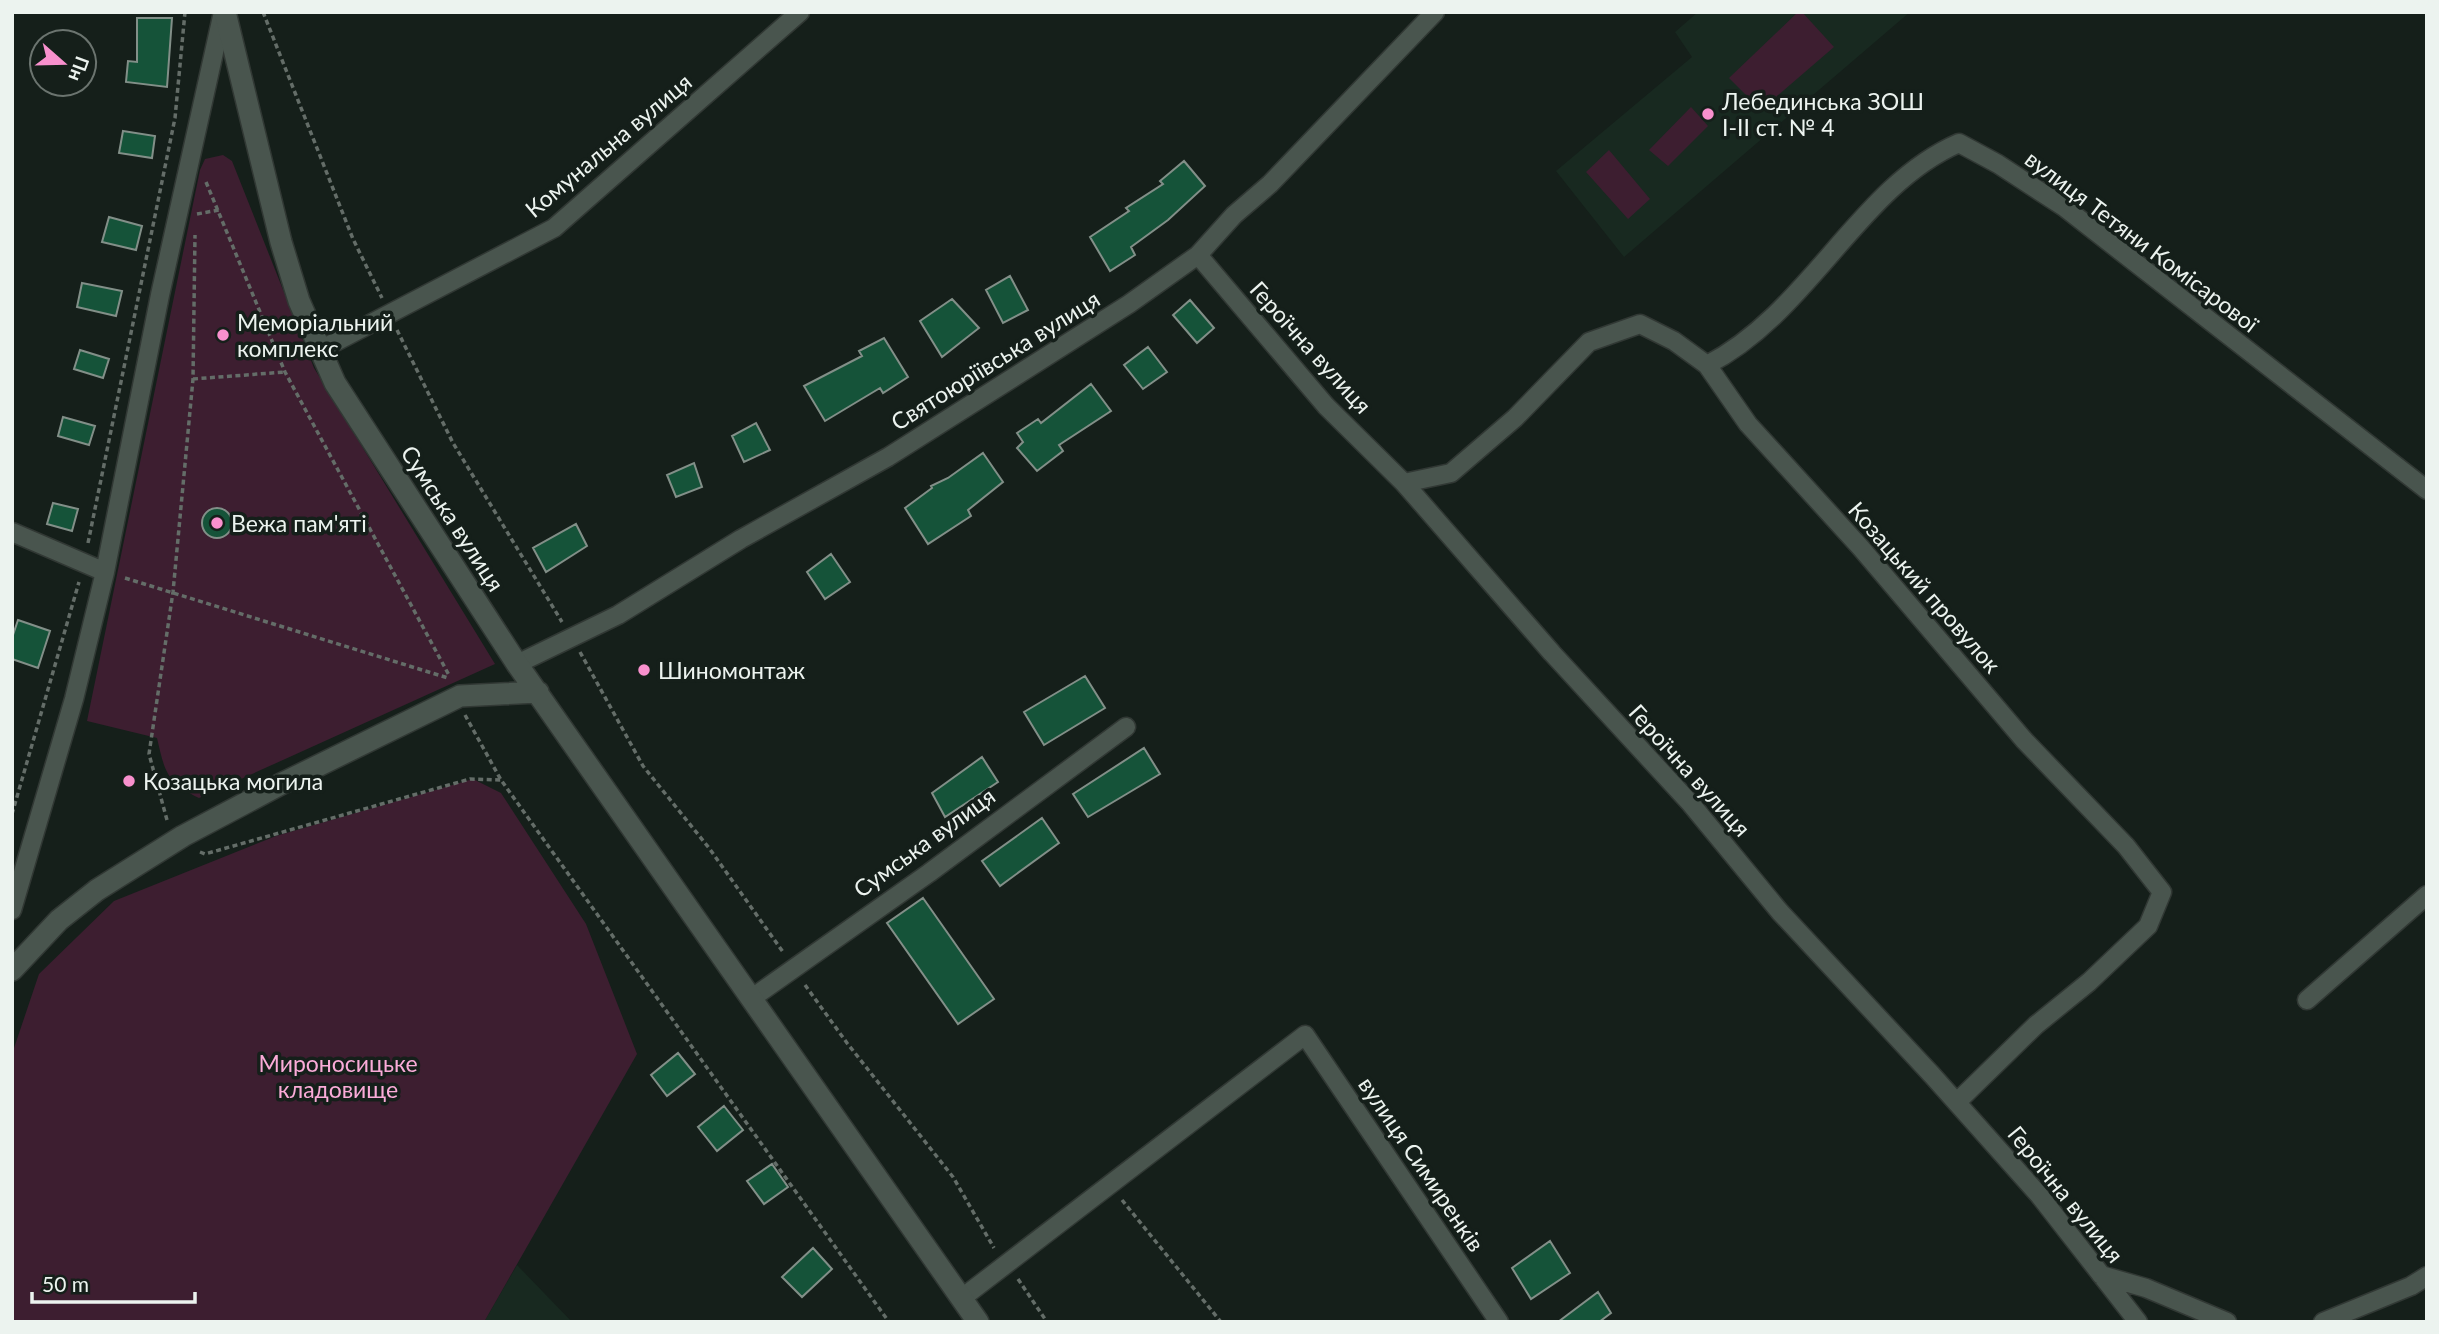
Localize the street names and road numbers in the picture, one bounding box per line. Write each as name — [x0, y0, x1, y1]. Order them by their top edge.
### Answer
street label: Комунальна вулиця — [519, 67, 697, 223]
street label: вулиця Тетяни Комісарової — [2020, 144, 2264, 338]
street label: Героїчна вулиця — [1244, 275, 1378, 419]
street label: Святоюріївська вулиця — [886, 284, 1104, 436]
street label: Сумська вулиця — [395, 440, 511, 596]
street label: Козацький провулок — [1843, 496, 2007, 678]
street label: Героїчна вулиця — [1623, 698, 1757, 842]
street label: Сумська вулиця — [848, 781, 1000, 903]
street label: вулиця Симиренків — [1353, 1071, 1491, 1257]
street label: Героїчна вулиця — [2002, 1120, 2130, 1268]

